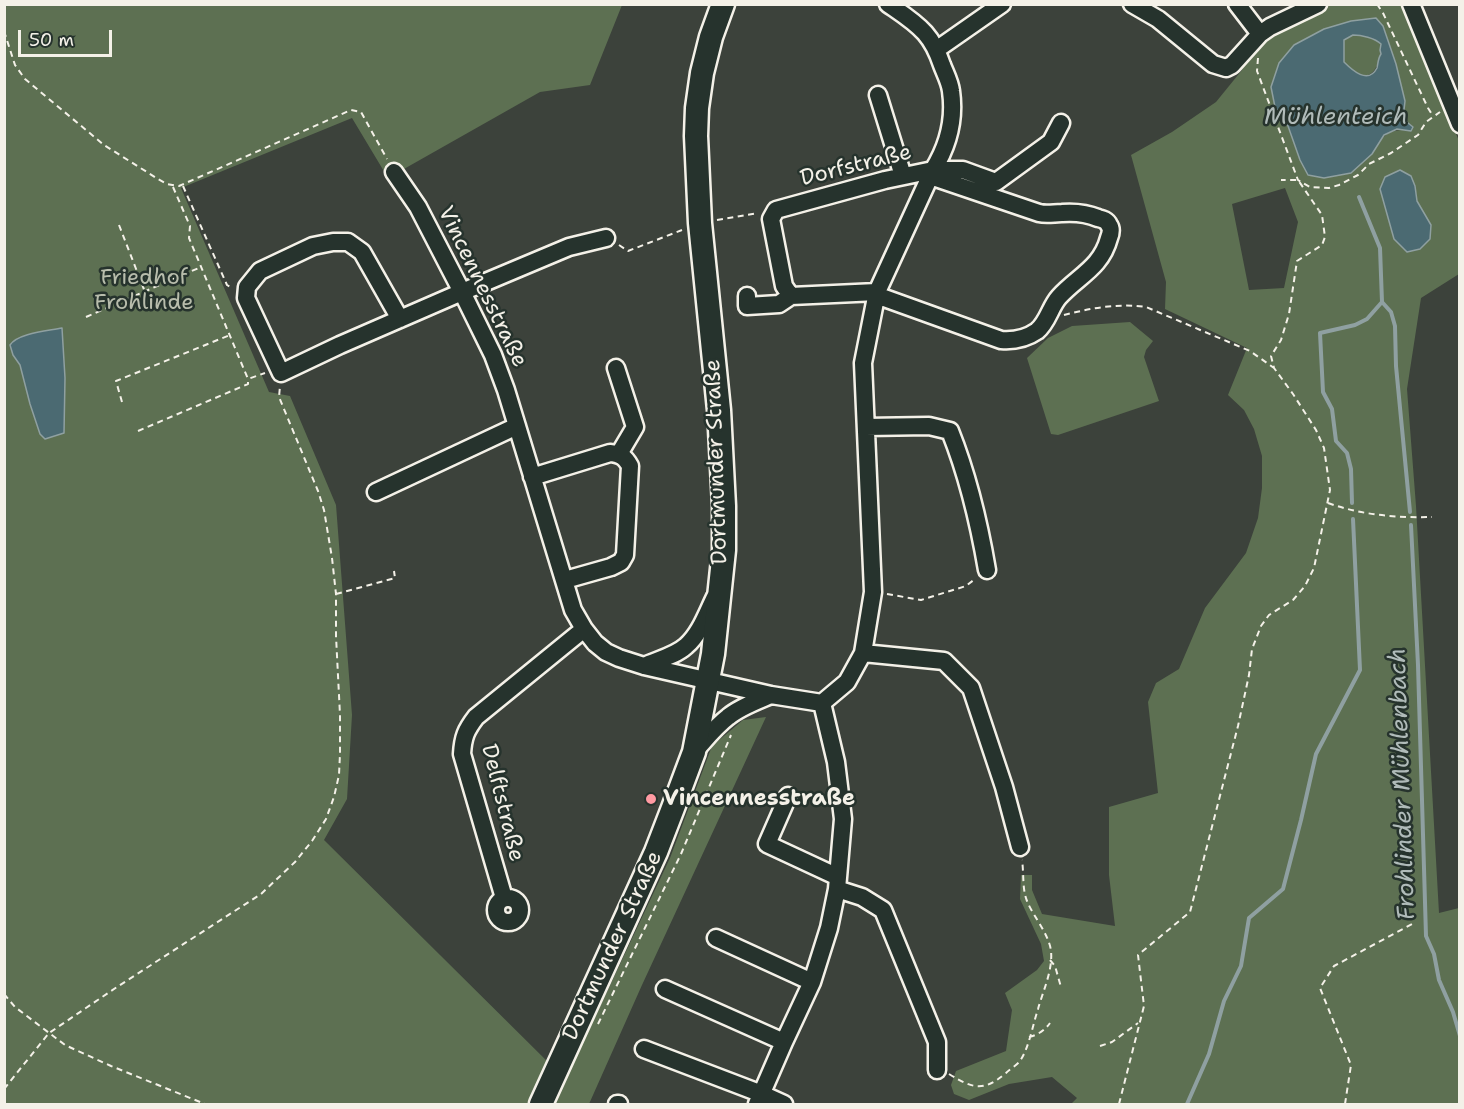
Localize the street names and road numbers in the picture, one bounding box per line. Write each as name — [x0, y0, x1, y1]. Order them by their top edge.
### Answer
street label: Dorfstraße — [798, 139, 914, 193]
street label: Vincennesstraße — [432, 202, 532, 372]
street label: Dortmunder Straße — [700, 359, 734, 565]
street label: Delftstraße — [475, 742, 529, 864]
street label: Dortmunder Straße — [558, 847, 668, 1045]

